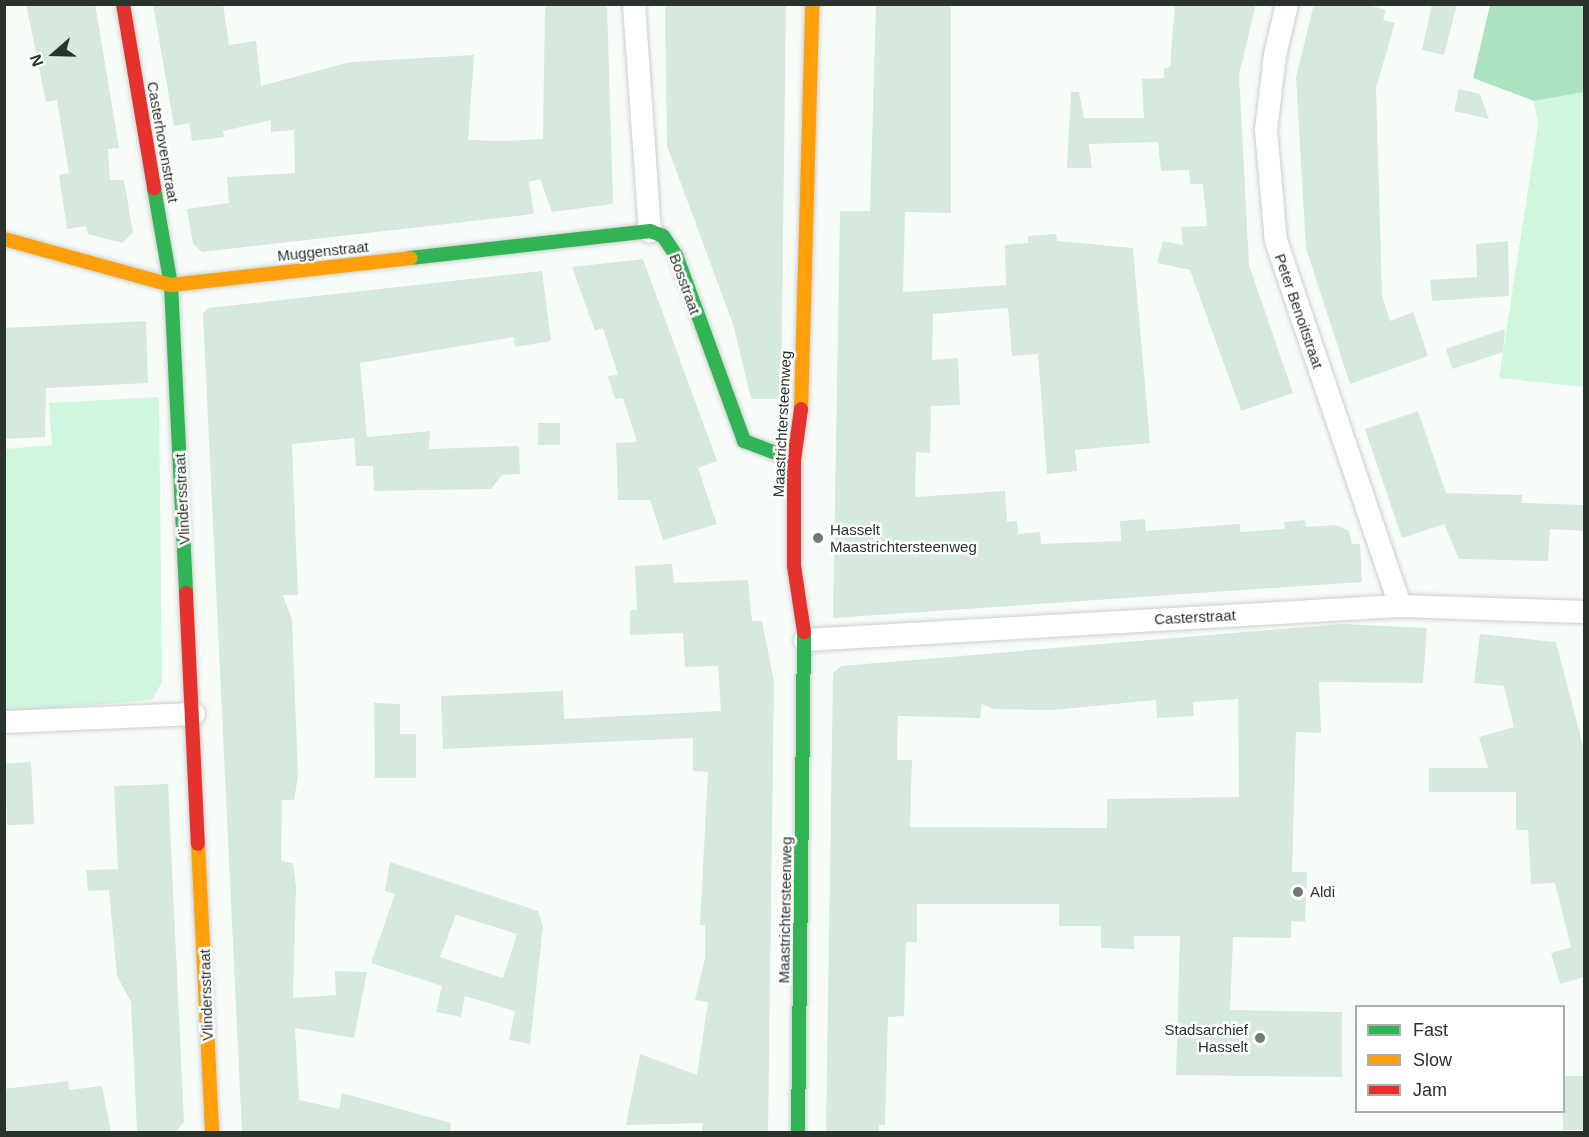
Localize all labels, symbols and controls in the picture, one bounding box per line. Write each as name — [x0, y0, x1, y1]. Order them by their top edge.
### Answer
north arrow — [24, 24, 84, 84]
text: N — [27, 52, 47, 69]
street label: Casterhovenstraat — [143, 80, 183, 204]
street label: Muggenstraat — [276, 237, 370, 265]
street label: Bosstraat — [666, 251, 704, 317]
street label: Peter Benoitstraat — [1271, 251, 1327, 371]
street label: Maastrichtersteenweg — [769, 350, 795, 498]
street label: Vlindersstraat — [171, 453, 193, 545]
place label: Hasselt Maastrichtersteenweg — [830, 520, 977, 555]
marker: Hasselt Maastrichtersteenweg — [811, 531, 825, 545]
street label: Casterstraat — [1154, 606, 1236, 628]
street label: Maastrichtersteenweg — [775, 836, 795, 984]
place label: Aldi — [1310, 883, 1335, 901]
marker: Aldi — [1291, 885, 1305, 899]
street label: Vlindersstraat — [195, 949, 217, 1041]
legend — [1355, 1005, 1565, 1113]
place label: Stadsarchief Hasselt — [1165, 1020, 1248, 1055]
text: Fast — [1413, 1020, 1448, 1040]
marker: Stadsarchief Hasselt — [1253, 1031, 1267, 1045]
text: Slow — [1413, 1050, 1452, 1070]
text: Jam — [1413, 1080, 1447, 1100]

